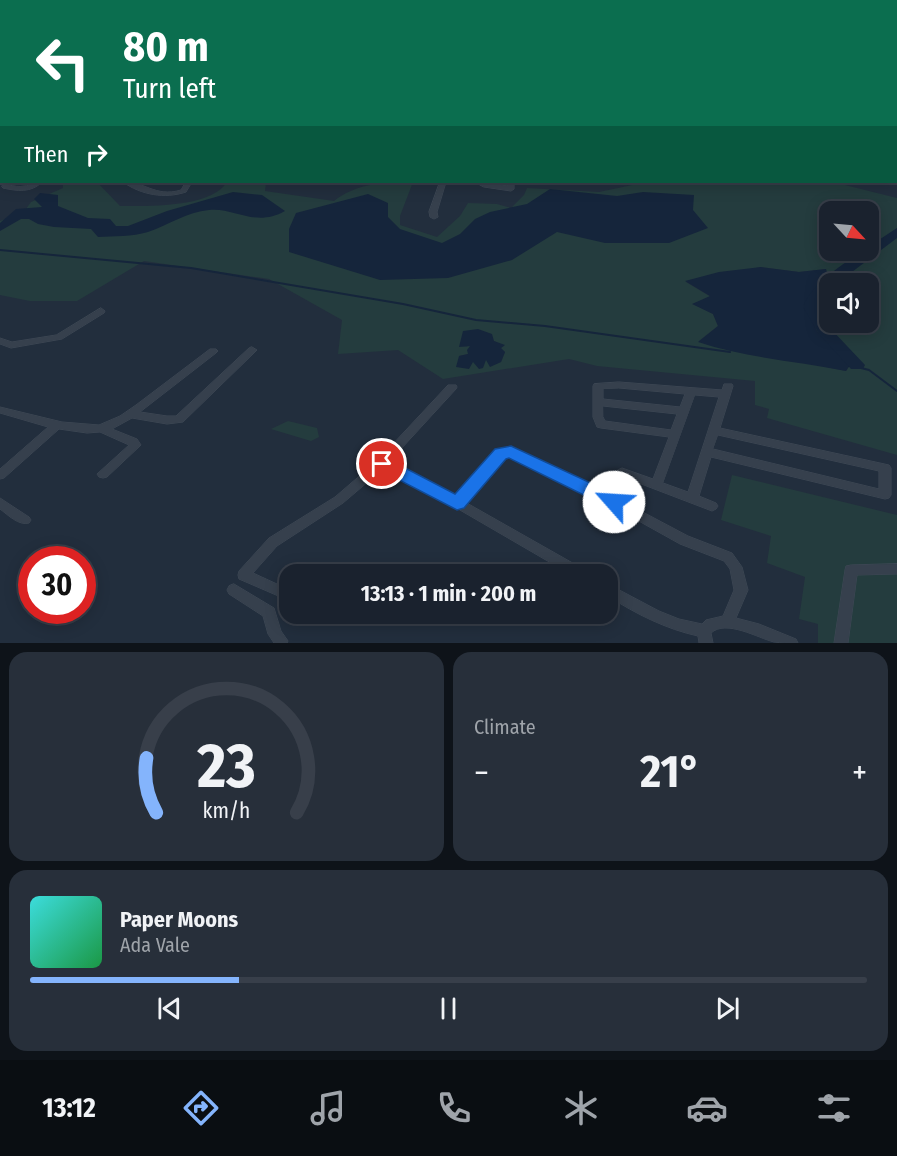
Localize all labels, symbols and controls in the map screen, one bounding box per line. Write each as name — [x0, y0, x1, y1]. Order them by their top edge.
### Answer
text: 80 m — [123, 22, 209, 72]
icon: left — [24, 24, 102, 102]
text: Turn left — [123, 73, 216, 105]
icon: right — [80, 138, 113, 171]
text: Then — [24, 141, 68, 168]
north arrow — [819, 201, 879, 261]
map controls — [819, 201, 879, 333]
button: sound — [819, 273, 879, 333]
pin — [356, 438, 407, 489]
icon: arrive — [365, 447, 398, 480]
position arrow — [582, 470, 646, 534]
speed limit sign: 30 — [18, 546, 96, 624]
text: 13:13 · 1 min · 200 m — [361, 580, 536, 607]
text: Climate — [474, 715, 536, 739]
text: 23 — [196, 729, 256, 804]
text: 21° — [640, 745, 701, 799]
text: − — [474, 753, 489, 793]
text: + — [852, 753, 867, 793]
text: km/h — [203, 799, 250, 825]
text: Paper Moons — [120, 906, 238, 933]
text: Ada Vale — [120, 933, 190, 957]
icon: previous — [153, 992, 186, 1025]
icon: pause — [432, 992, 465, 1025]
icon: next — [711, 992, 744, 1025]
icon: directions — [180, 1087, 222, 1129]
icon: music — [307, 1087, 349, 1129]
icon: phone — [433, 1087, 475, 1129]
icon: climate — [560, 1087, 602, 1129]
icon: car — [686, 1087, 728, 1129]
icon: filters — [813, 1087, 855, 1129]
text: 13:12 — [42, 1092, 96, 1124]

